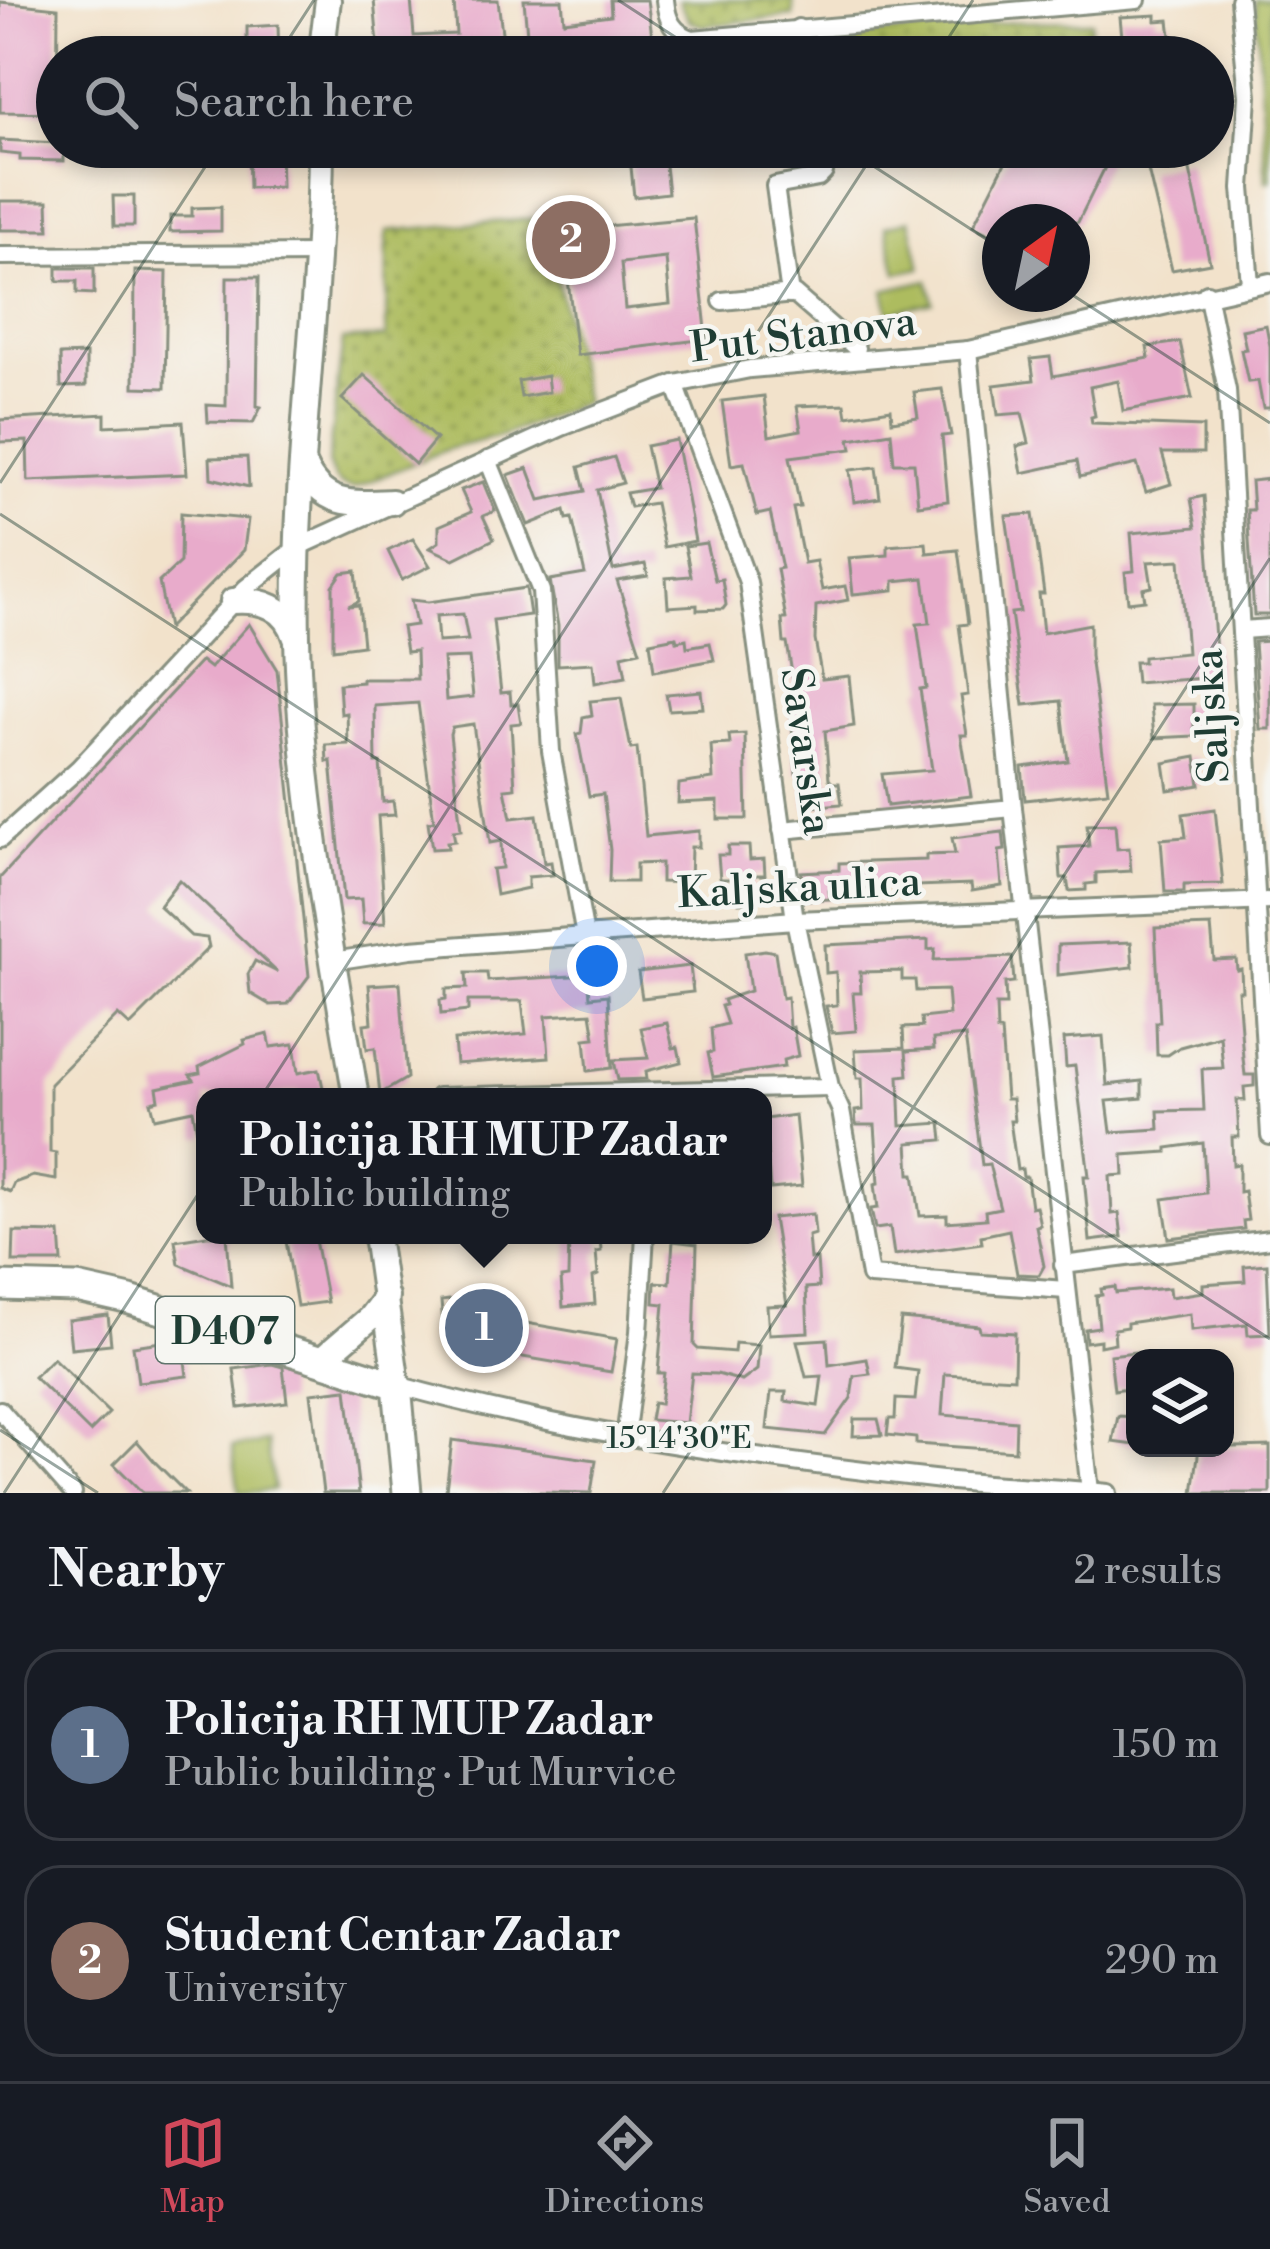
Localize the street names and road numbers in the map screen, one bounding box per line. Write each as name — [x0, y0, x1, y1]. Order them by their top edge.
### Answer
street label: Put Stanova — [687, 295, 920, 376]
street label: Saljska — [1182, 646, 1243, 784]
street label: Savarska — [768, 664, 844, 839]
street label: Kaljska ulica — [676, 856, 923, 922]
road number: D407 — [156, 1297, 294, 1363]

